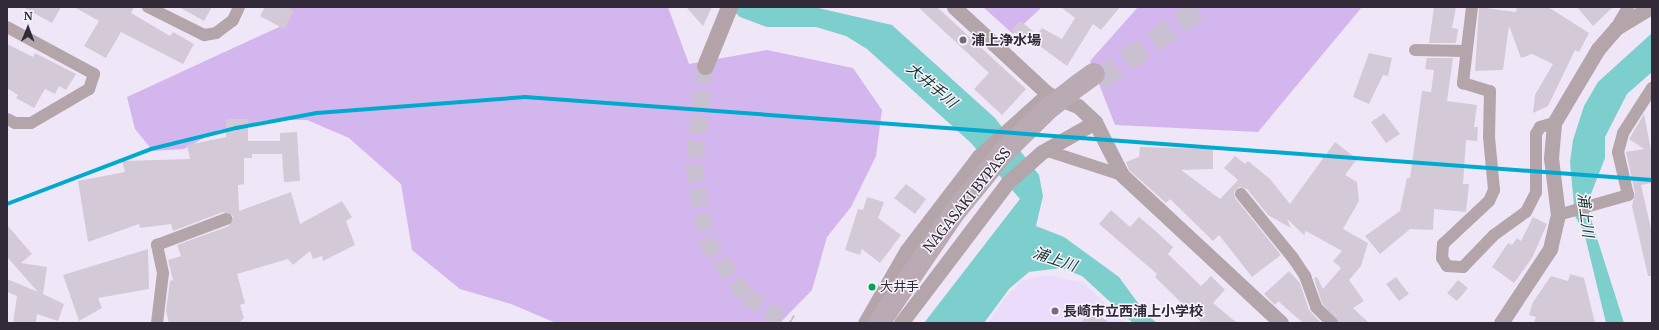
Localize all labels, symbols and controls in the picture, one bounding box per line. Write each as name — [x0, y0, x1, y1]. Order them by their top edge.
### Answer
north arrow — [8, 8, 48, 48]
text: N — [24, 9, 33, 23]
place label: 浦上浄水場 — [971, 32, 1041, 48]
marker: 浦上浄水場 — [958, 35, 968, 45]
water label: 大井手川 — [903, 59, 961, 111]
street label: NAGASAKI BYPASS — [920, 144, 1014, 256]
water label: 浦上川 — [1574, 192, 1598, 238]
water label: 浦上川 — [1031, 243, 1079, 275]
place label: 大井手 — [880, 279, 919, 295]
marker: 大井手 — [867, 282, 877, 292]
place label: 長崎市立西浦上小学校 — [1063, 303, 1203, 319]
marker: 長崎市立西浦上小学校 — [1050, 306, 1060, 316]

